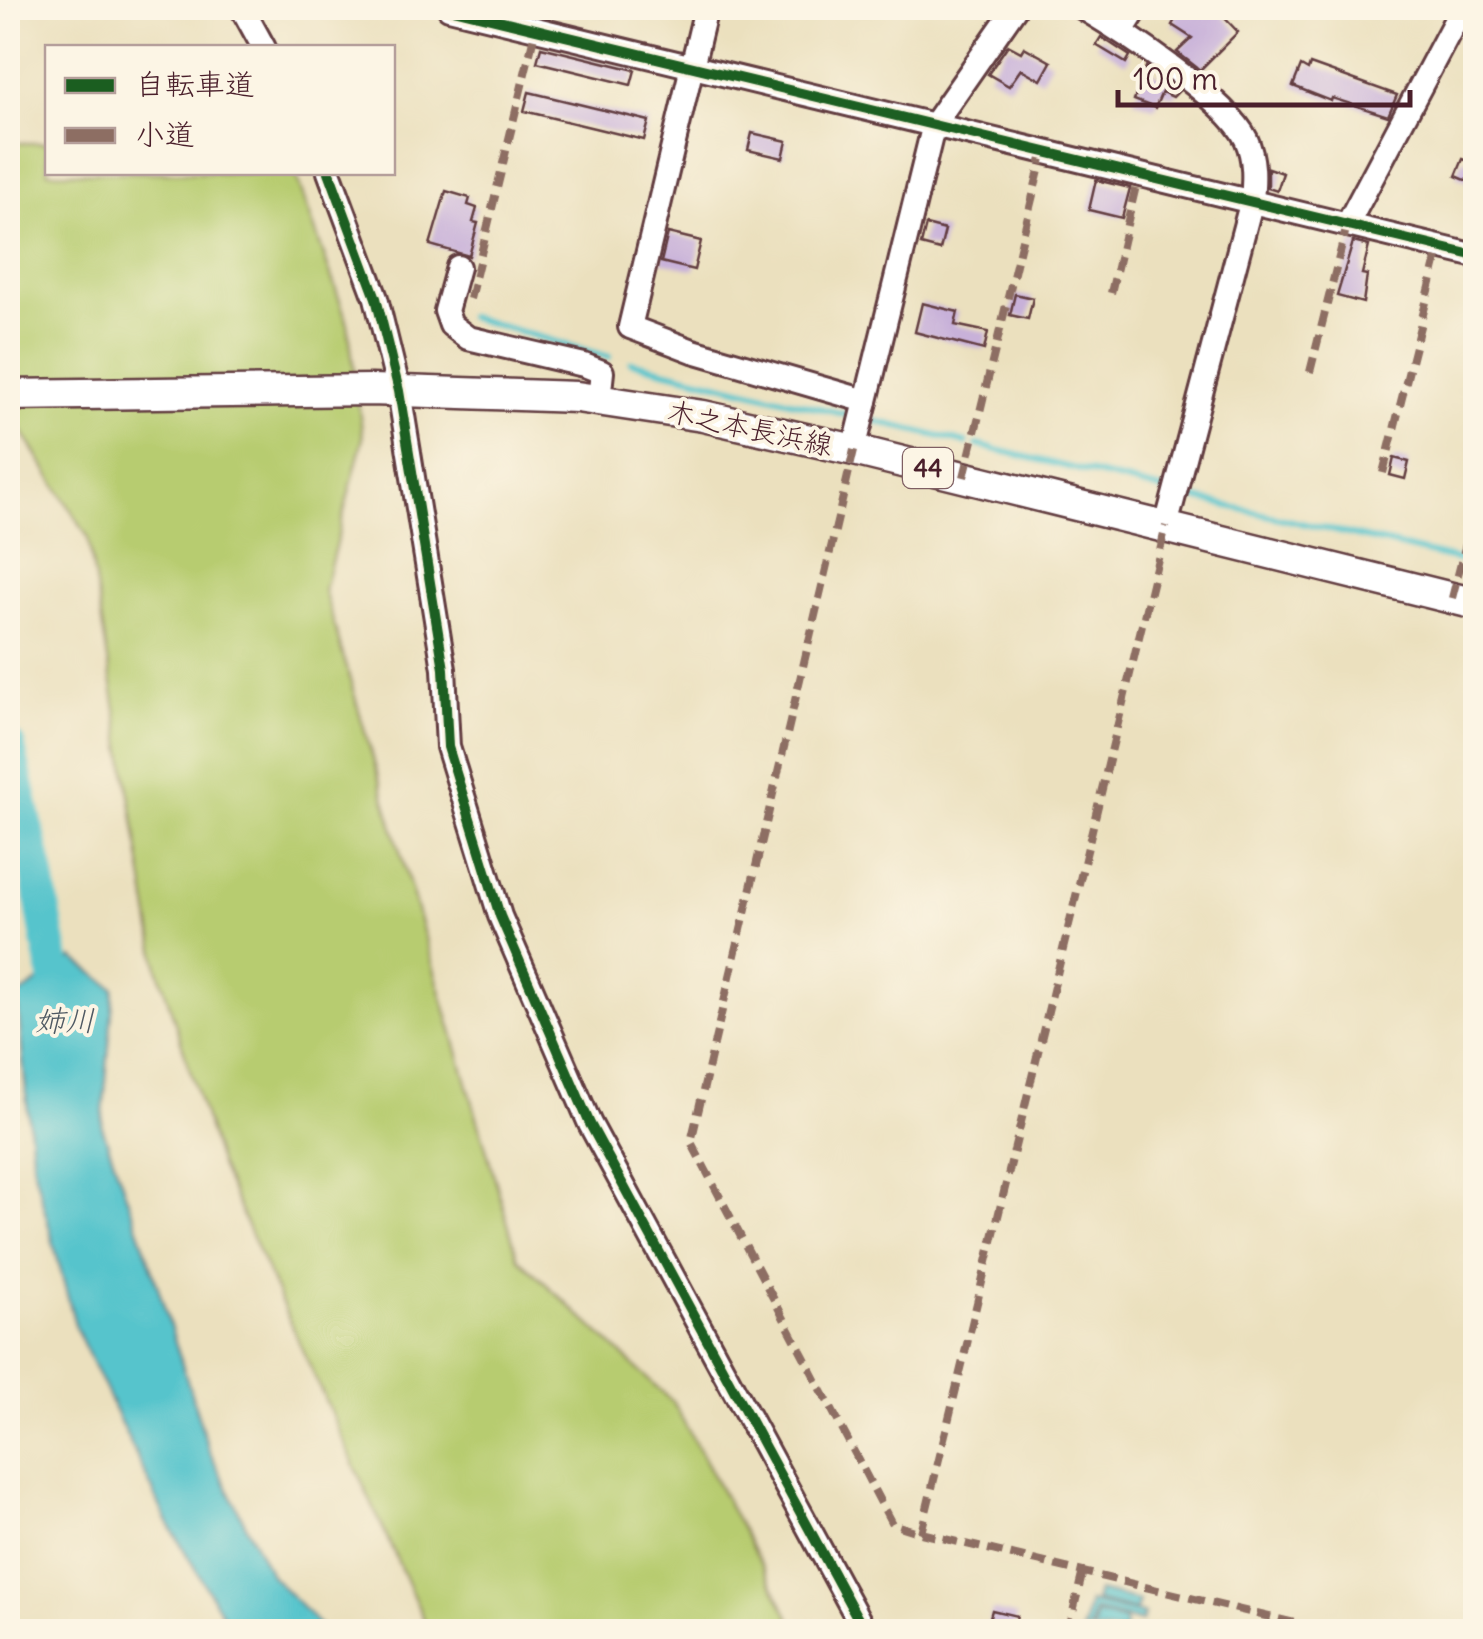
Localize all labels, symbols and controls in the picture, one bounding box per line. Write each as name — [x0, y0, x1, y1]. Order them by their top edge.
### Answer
legend — [45, 45, 395, 175]
scale bar — [1118, 45, 1410, 107]
text: 100 m — [1133, 60, 1218, 98]
text: 自転車道 — [135, 65, 255, 103]
text: 小道 — [135, 115, 195, 153]
street label: 木之本長浜線 — [664, 393, 836, 463]
road number: 44 — [903, 448, 953, 488]
water label: 姉川 — [35, 1001, 95, 1039]

